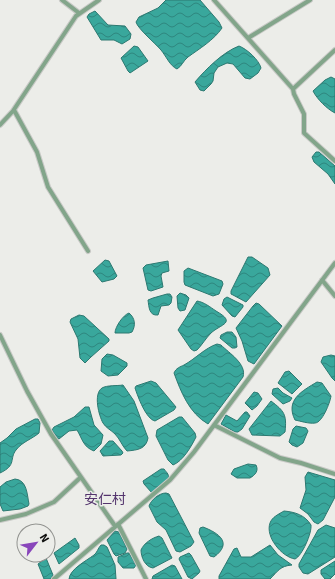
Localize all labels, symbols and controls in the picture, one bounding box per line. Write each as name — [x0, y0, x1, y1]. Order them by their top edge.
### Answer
district label: 安仁村 — [84, 491, 126, 508]
north arrow — [16, 523, 56, 563]
text: N — [37, 531, 52, 545]

